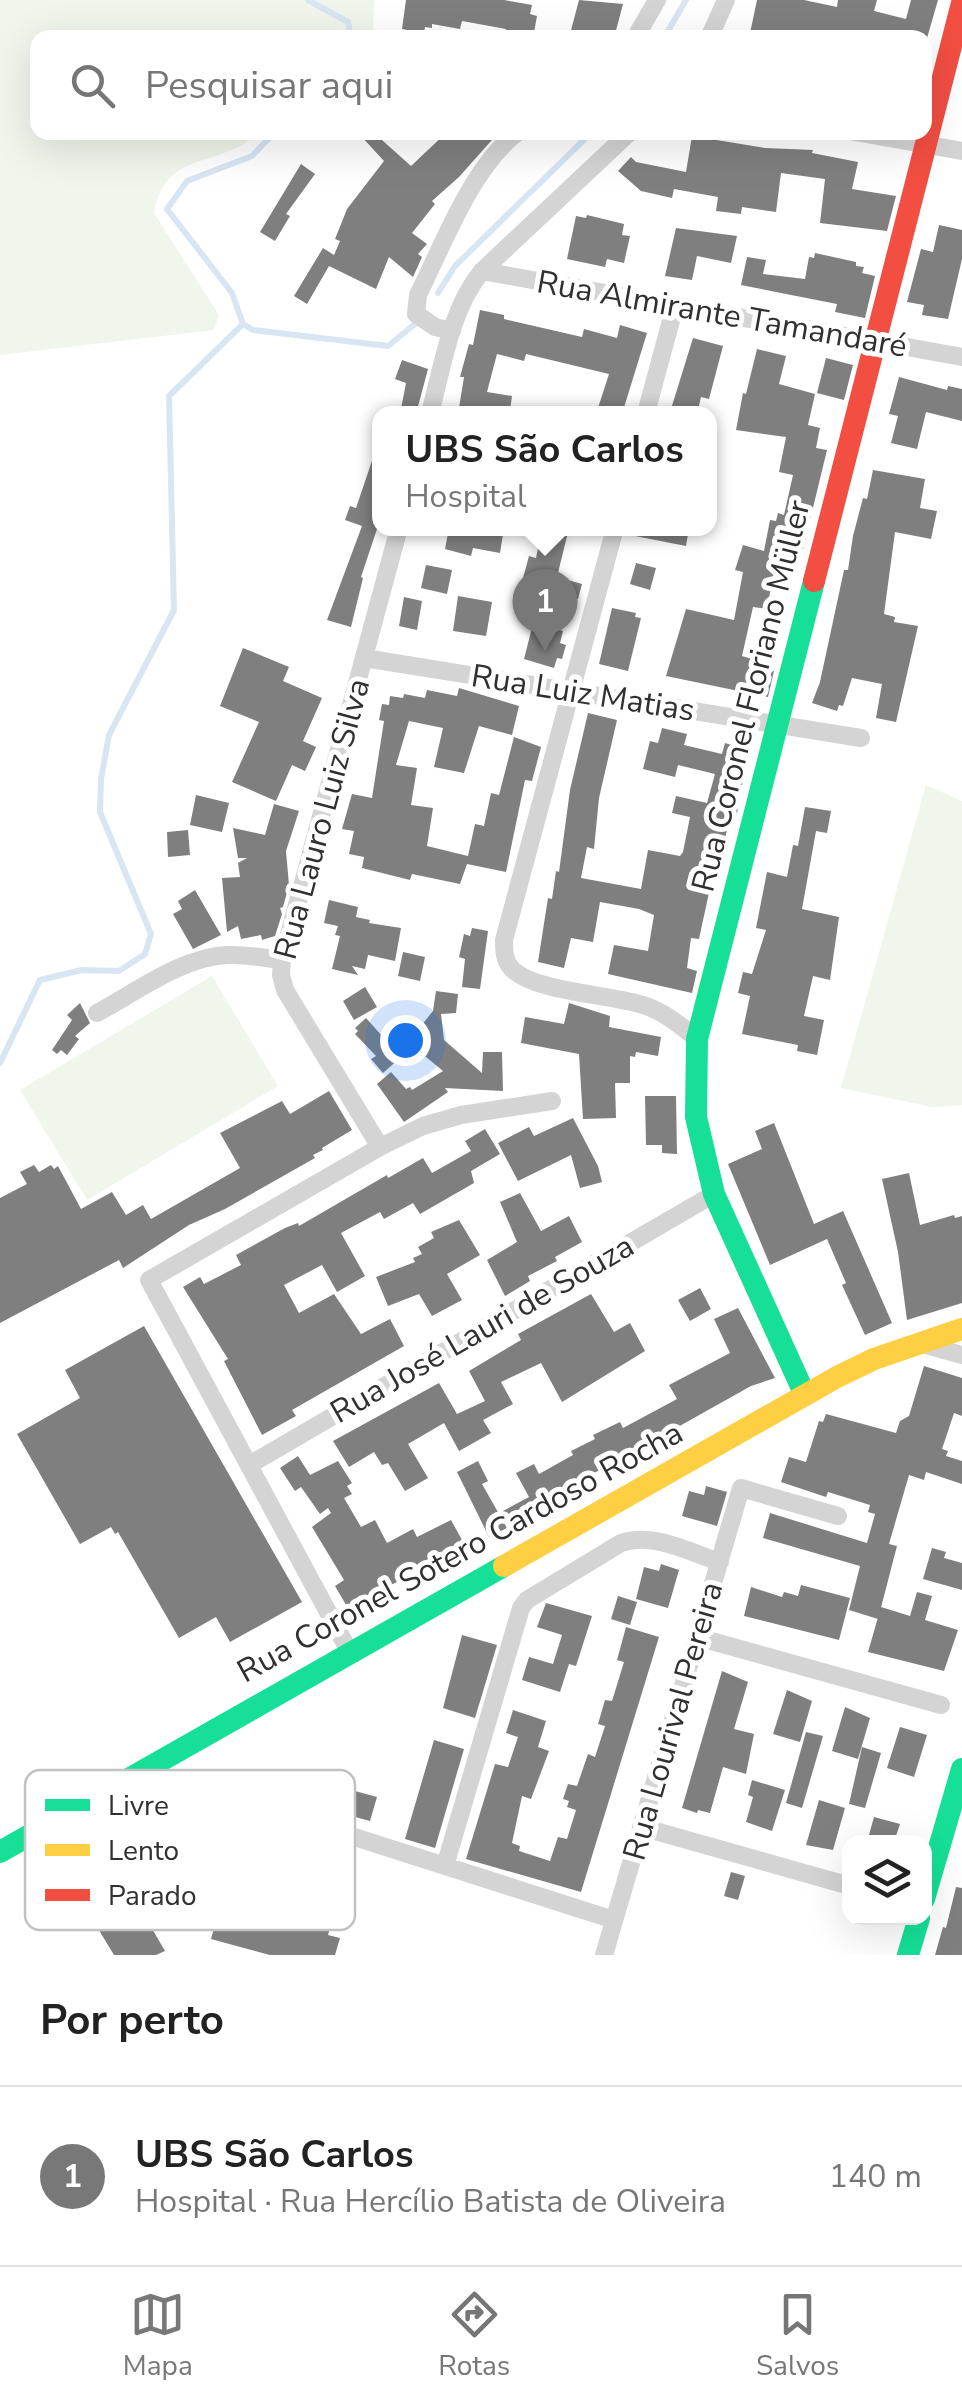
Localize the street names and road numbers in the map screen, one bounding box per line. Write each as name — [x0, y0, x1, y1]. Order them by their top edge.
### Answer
street label: Rua Almirante Tamandaré — [534, 260, 910, 368]
street label: Rua Coronel Floriano Müller — [682, 495, 821, 896]
street label: Rua Luiz Matias — [468, 654, 698, 732]
street label: Rua Lauro Luiz Silva — [264, 674, 380, 964]
street label: Rua José Lauri de Souza — [322, 1224, 642, 1434]
street label: Rua Coronel Sotero Cardoso Rocha — [230, 1411, 690, 1693]
street label: Rua Lourival Pereira — [613, 1577, 733, 1865]

